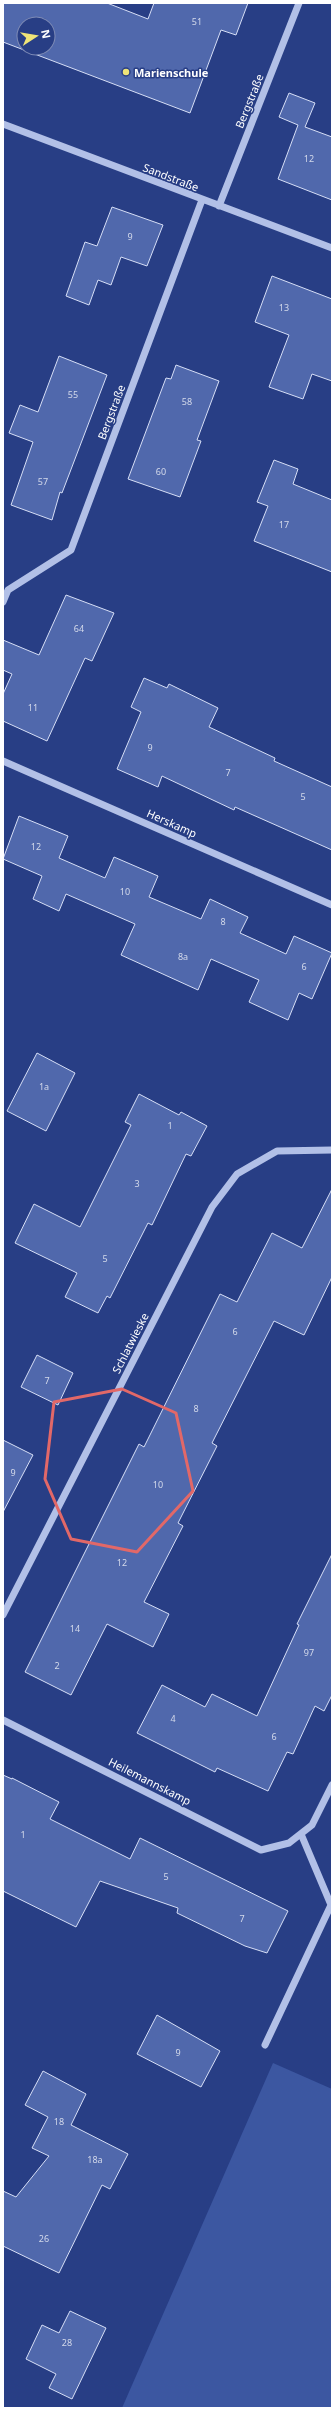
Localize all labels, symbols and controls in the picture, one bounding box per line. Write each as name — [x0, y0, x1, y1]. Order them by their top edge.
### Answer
house number: 51 — [192, 15, 202, 28]
north arrow — [16, 16, 56, 56]
text: N — [38, 28, 55, 40]
place label: Marienschule — [134, 65, 209, 80]
marker: Marienschule — [121, 67, 131, 77]
street label: Bergstraße — [231, 72, 267, 130]
house number: 12 — [304, 152, 314, 165]
street label: Sandstraße — [141, 159, 201, 195]
house number: 9 — [127, 230, 133, 243]
house number: 13 — [279, 301, 289, 314]
street label: Bergstraße — [94, 383, 128, 441]
house number: 55 — [68, 388, 78, 401]
house number: 58 — [182, 395, 192, 408]
house number: 60 — [156, 465, 166, 478]
house number: 57 — [38, 475, 48, 488]
house number: 17 — [279, 518, 289, 531]
house number: 64 — [74, 622, 84, 635]
house number: 11 — [28, 701, 38, 714]
house number: 9 — [147, 741, 153, 754]
house number: 7 — [225, 766, 231, 779]
house number: 5 — [300, 790, 306, 803]
street label: Herskamp — [145, 805, 200, 841]
house number: 12 — [31, 840, 41, 853]
house number: 10 — [120, 885, 130, 898]
house number: 8 — [220, 915, 226, 928]
house number: 8a — [178, 950, 188, 963]
house number: 6 — [301, 960, 307, 973]
house number: 1a — [39, 1080, 49, 1093]
house number: 1 — [167, 1119, 173, 1132]
house number: 3 — [134, 1177, 140, 1190]
house number: 5 — [102, 1252, 108, 1265]
street label: Schlatwieske — [108, 1310, 152, 1376]
house number: 6 — [232, 1325, 238, 1338]
house number: 7 — [44, 1374, 50, 1387]
house number: 8 — [193, 1402, 199, 1415]
house number: 9 — [10, 1466, 16, 1479]
house number: 10 — [153, 1478, 163, 1491]
house number: 12 — [117, 1556, 127, 1569]
house number: 14 — [70, 1622, 80, 1635]
house number: 97 — [304, 1646, 314, 1659]
house number: 2 — [54, 1659, 60, 1672]
house number: 4 — [170, 1712, 176, 1725]
house number: 6 — [271, 1730, 277, 1743]
street label: Heilemannskamp — [106, 1754, 194, 1808]
house number: 1 — [20, 1828, 26, 1841]
house number: 5 — [163, 1870, 169, 1883]
house number: 7 — [239, 1912, 245, 1925]
house number: 9 — [175, 2046, 181, 2059]
house number: 18 — [54, 2115, 64, 2128]
house number: 18a — [87, 2153, 103, 2166]
house number: 26 — [39, 2232, 49, 2245]
house number: 28 — [62, 2336, 72, 2349]

